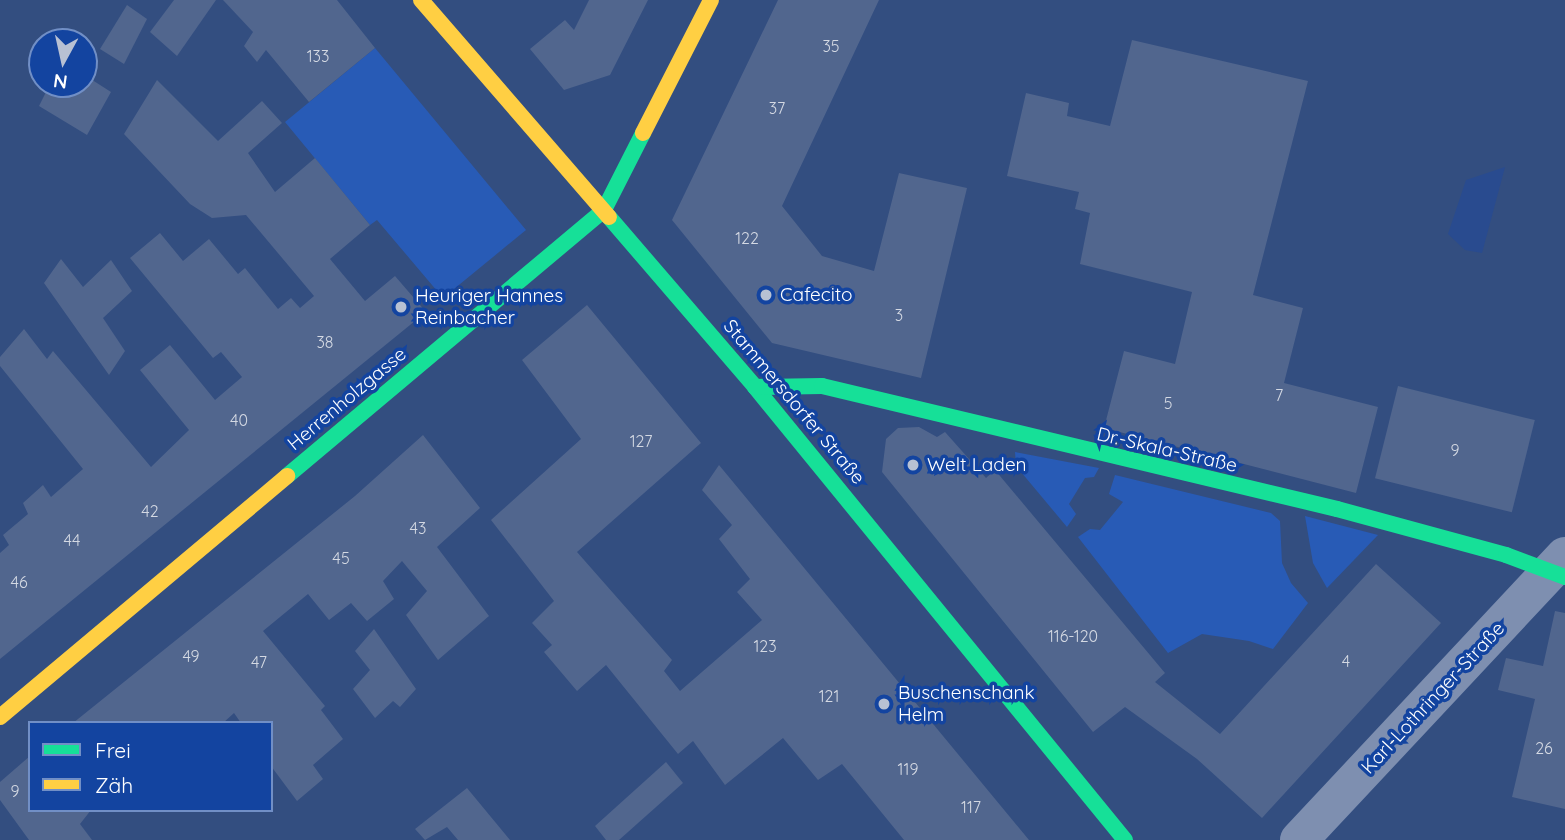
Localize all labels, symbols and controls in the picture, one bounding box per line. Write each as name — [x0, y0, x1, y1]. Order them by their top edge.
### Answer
north arrow — [28, 28, 98, 98]
house number: 35 — [822, 36, 840, 56]
house number: 133 — [307, 46, 329, 66]
text: N — [52, 69, 69, 95]
house number: 37 — [769, 98, 785, 118]
house number: 122 — [735, 228, 759, 248]
place label: Cafecito — [780, 284, 853, 306]
place label: Heuriger Hannes Reinbacher — [415, 285, 563, 329]
marker: Cafecito — [758, 287, 774, 303]
marker: Heuriger Hannes Reinbacher — [393, 299, 409, 315]
house number: 3 — [895, 305, 903, 325]
street label: Stammersdorfer Straße — [718, 315, 870, 489]
house number: 38 — [316, 332, 334, 352]
street label: Herrenholzgasse — [283, 343, 411, 455]
house number: 7 — [1275, 385, 1283, 405]
house number: 5 — [1164, 393, 1172, 413]
house number: 40 — [230, 410, 248, 430]
street label: Dr.-Skala-Straße — [1095, 423, 1239, 477]
house number: 127 — [630, 431, 652, 451]
house number: 9 — [1451, 440, 1459, 460]
place label: Welt Laden — [927, 454, 1027, 476]
marker: Welt Laden — [905, 457, 921, 473]
house number: 42 — [141, 501, 159, 521]
house number: 43 — [410, 518, 426, 538]
house number: 44 — [64, 530, 80, 550]
house number: 45 — [332, 548, 350, 568]
house number: 46 — [10, 572, 28, 592]
street label: Karl-Lothringer-Straße — [1357, 617, 1509, 779]
house number: 116-120 — [1048, 626, 1098, 646]
house number: 123 — [753, 636, 777, 656]
house number: 49 — [182, 646, 200, 666]
house number: 4 — [1342, 651, 1350, 671]
house number: 47 — [251, 652, 267, 672]
place label: Buschenschank Helm — [898, 682, 1035, 726]
house number: 121 — [819, 686, 839, 706]
marker: Buschenschank Helm — [876, 696, 892, 712]
legend — [28, 721, 273, 812]
text: Frei — [95, 737, 131, 763]
house number: 26 — [1535, 738, 1553, 758]
house number: 119 — [898, 759, 918, 779]
text: Zäh — [95, 772, 133, 798]
house number: 9 — [11, 781, 19, 801]
house number: 117 — [961, 797, 981, 817]

